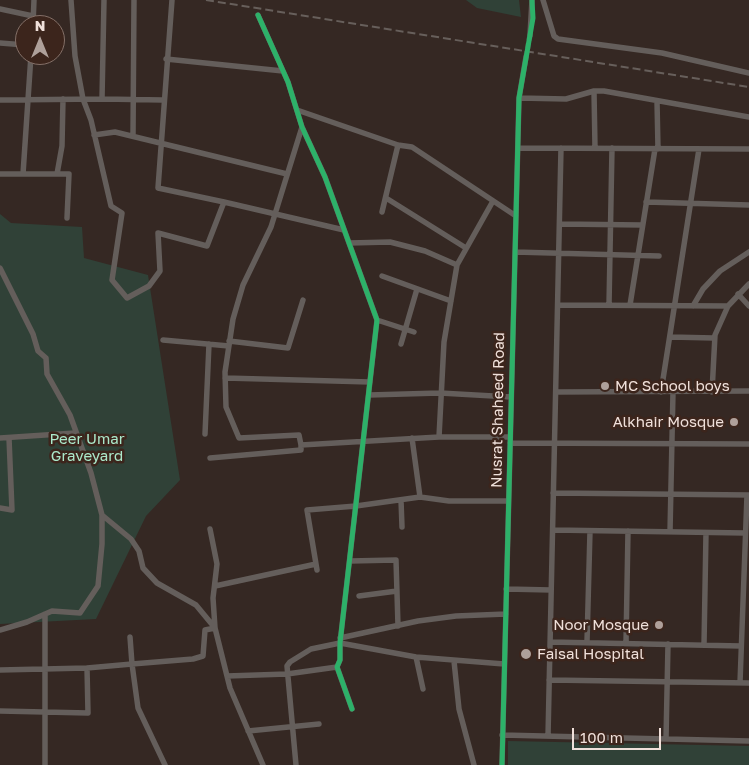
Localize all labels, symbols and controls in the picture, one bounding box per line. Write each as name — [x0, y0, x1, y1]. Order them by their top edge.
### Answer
north arrow — [15, 15, 65, 65]
text: N — [35, 17, 45, 34]
street label: Nusrat Shaheed Road — [488, 332, 508, 488]
place label: MC School boys — [615, 377, 730, 395]
marker: MC School boys — [599, 380, 611, 392]
place label: Alkhair Mosque — [613, 413, 724, 431]
marker: Alkhair Mosque — [728, 416, 740, 428]
park label: Peer Umar Graveyard — [49, 430, 125, 465]
place label: Noor Mosque — [553, 616, 649, 634]
marker: Noor Mosque — [653, 619, 665, 631]
place label: Faisal Hospital — [537, 645, 644, 663]
marker: Faisal Hospital — [519, 647, 533, 661]
scale bar — [574, 718, 663, 750]
text: 100 m — [580, 728, 623, 746]

